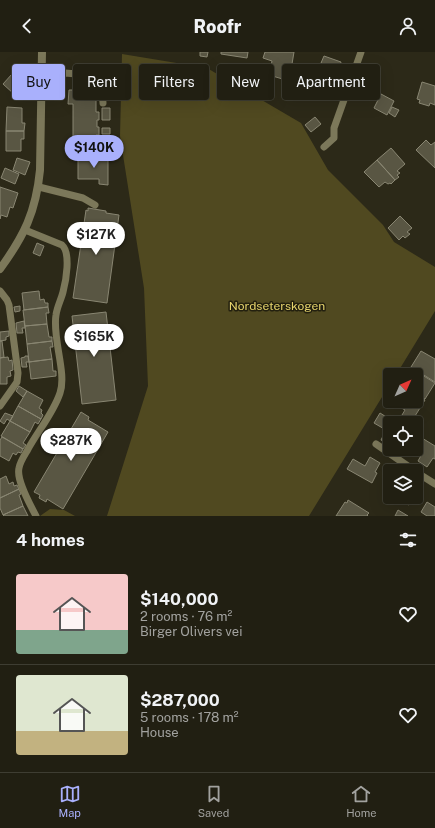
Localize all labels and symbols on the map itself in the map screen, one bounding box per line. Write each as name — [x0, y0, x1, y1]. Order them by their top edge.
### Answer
pin: $140K — [66, 135, 122, 169]
pin: $127K — [68, 222, 124, 256]
park label: Nordseterskogen — [229, 299, 325, 313]
pin: $165K — [66, 324, 122, 358]
north arrow — [383, 368, 423, 408]
pin: $287K — [43, 428, 99, 462]

